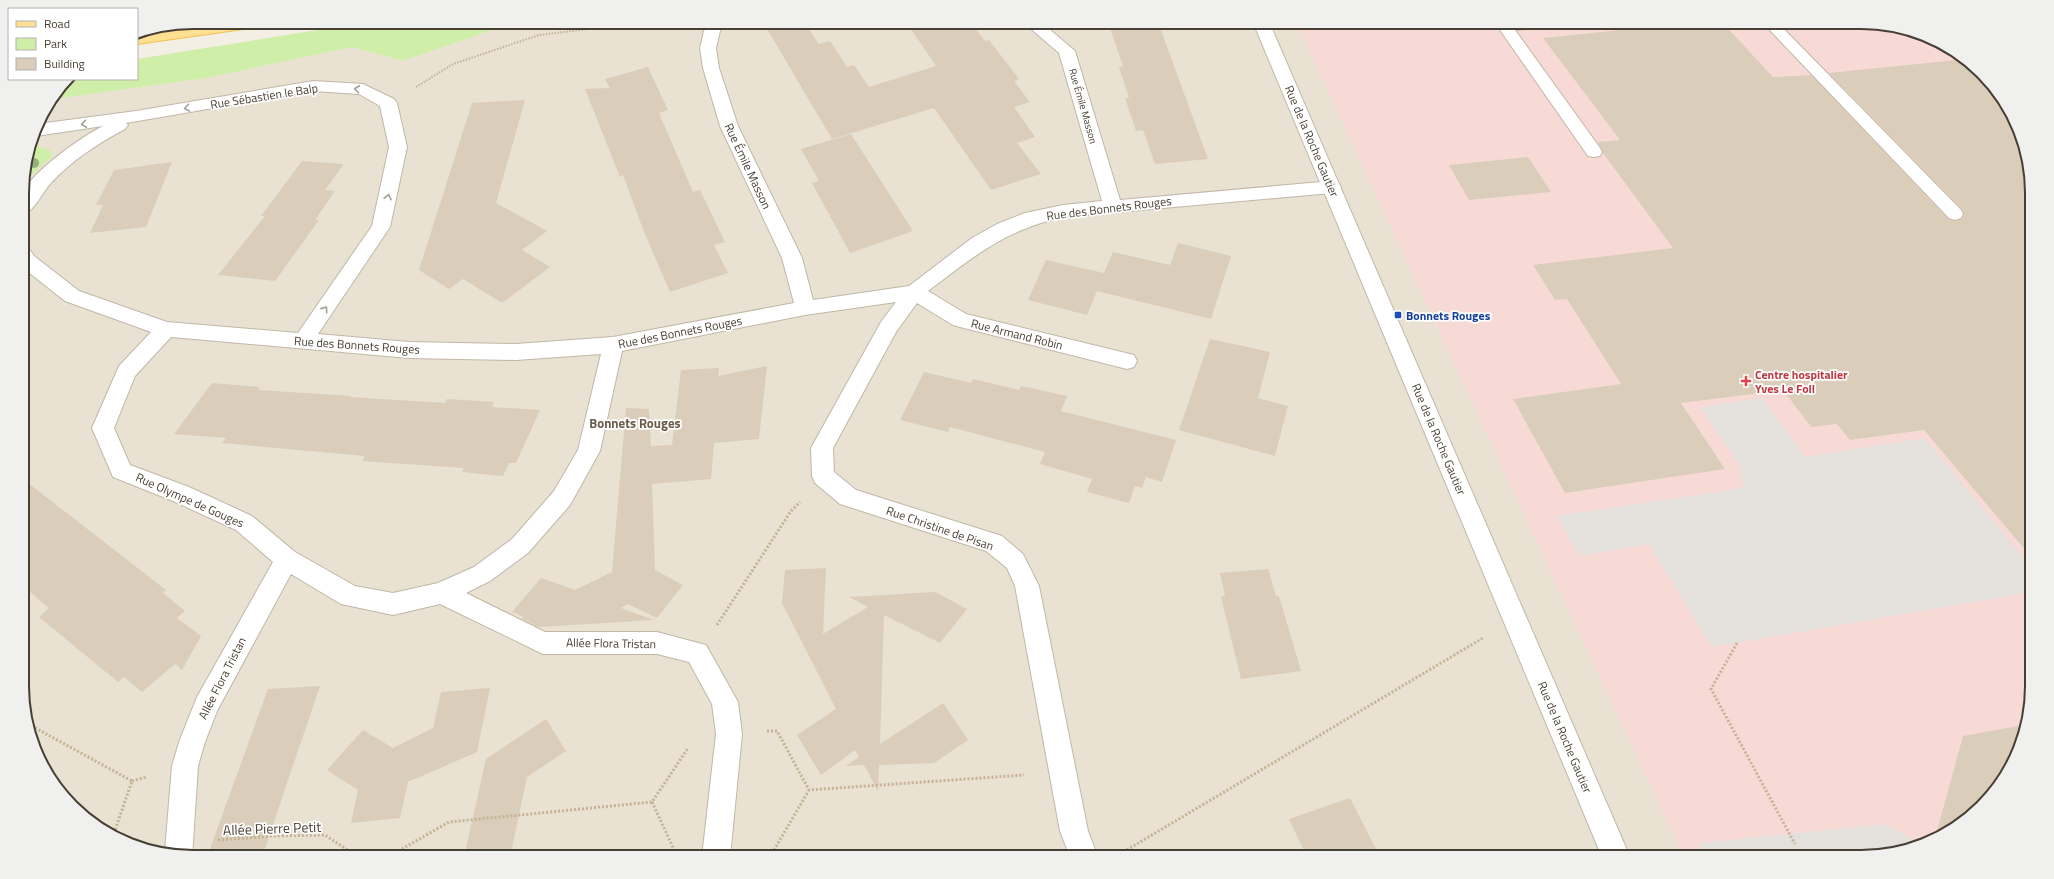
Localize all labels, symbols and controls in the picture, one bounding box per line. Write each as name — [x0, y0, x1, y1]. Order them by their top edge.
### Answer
legend — [8, 8, 138, 80]
text: Road — [44, 14, 70, 33]
text: Park — [44, 34, 67, 53]
text: Building — [44, 54, 85, 73]
street label: Rue Émile Masson — [1065, 67, 1101, 145]
street label: Rue Sébastien le Balp — [209, 78, 319, 114]
street label: Rue de la Roche Gautier — [1280, 82, 1344, 200]
one-way arrow — [354, 85, 361, 94]
one-way arrow — [184, 103, 191, 111]
one-way arrow — [81, 119, 87, 128]
street label: Rue Émile Masson — [720, 120, 776, 212]
street label: Rue des Bonnets Rouges — [1045, 191, 1173, 225]
one-way arrow — [383, 194, 391, 200]
one-way arrow — [320, 306, 328, 313]
place label: Bonnets Rouges — [1406, 306, 1491, 325]
marker: Bonnets Rouges — [1393, 310, 1403, 320]
street label: Rue des Bonnets Rouges — [616, 311, 744, 353]
street label: Rue Armand Robin — [969, 313, 1065, 355]
street label: Rue des Bonnets Rouges — [294, 331, 421, 359]
place label: Centre hospitalier Yves Le Foll — [1755, 365, 1848, 398]
marker: Centre hospitalier Yves Le Foll — [1740, 375, 1752, 387]
street label: Rue de la Roche Gautier — [1407, 380, 1471, 498]
district label: Bonnets Rouges — [589, 413, 681, 433]
street label: Rue Olympe de Gouges — [133, 468, 248, 533]
street label: Rue Christine de Pisan — [884, 501, 996, 555]
street label: Allée Flora Tristan — [566, 633, 656, 653]
street label: Allée Flora Tristan — [193, 634, 251, 722]
street label: Rue de la Roche Gautier — [1533, 678, 1597, 796]
street label: Allée Pierre Petit — [222, 816, 322, 840]

